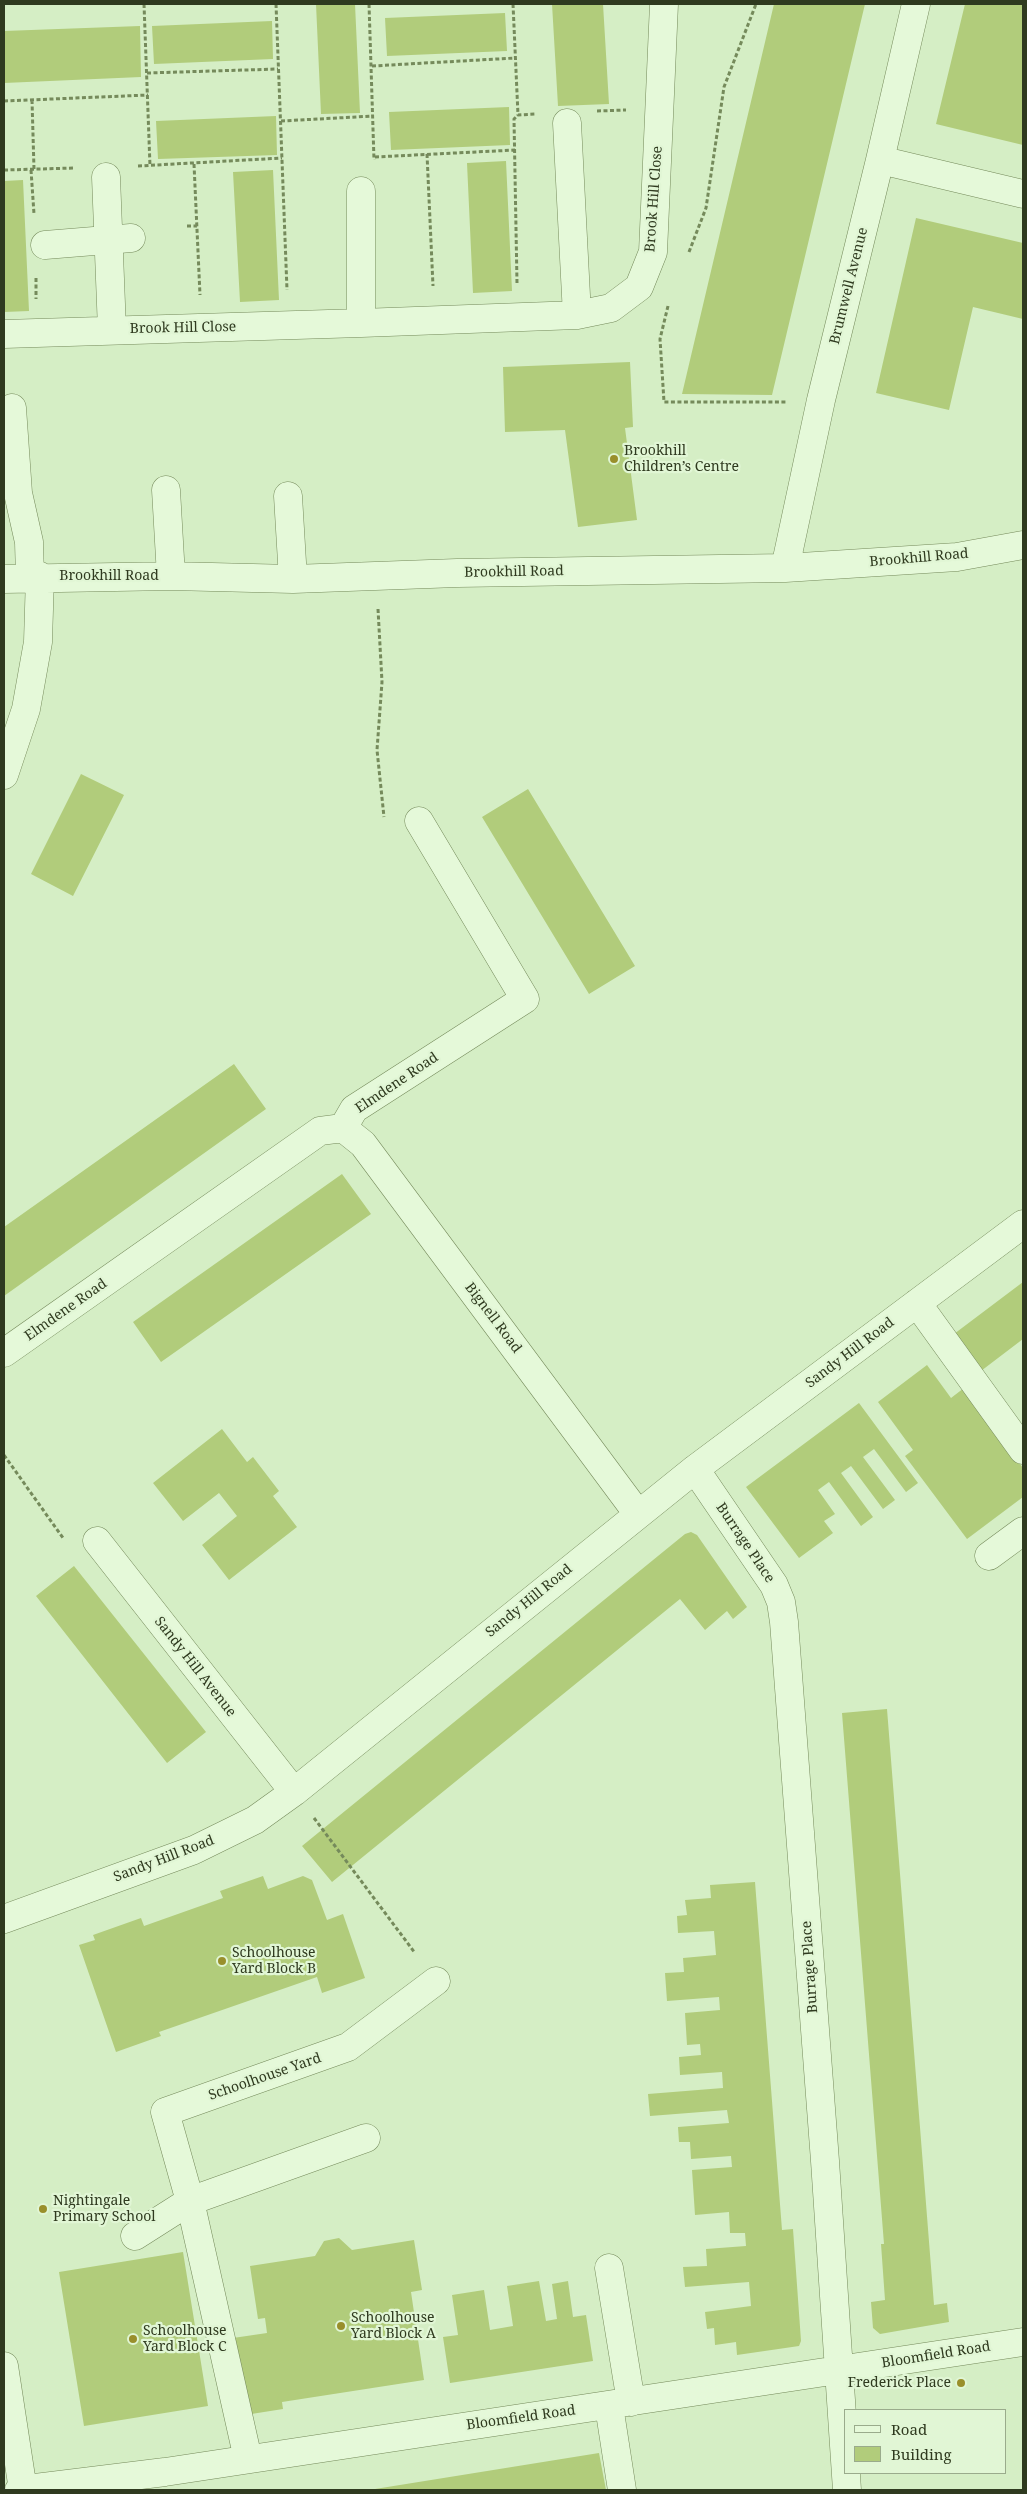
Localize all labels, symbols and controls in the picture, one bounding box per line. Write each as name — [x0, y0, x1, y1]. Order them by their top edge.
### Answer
street label: Brook Hill Close — [642, 145, 666, 253]
street label: Brumwell Avenue — [826, 226, 872, 346]
street label: Brook Hill Close — [130, 319, 236, 337]
place label: Brookhill Children’s Centre — [624, 443, 739, 476]
marker: Brookhill Children’s Centre — [608, 453, 620, 465]
street label: Brookhill Road — [869, 545, 969, 571]
street label: Brookhill Road — [464, 563, 564, 581]
street label: Brookhill Road — [59, 568, 159, 584]
street label: Elmdene Road — [352, 1049, 442, 1117]
street label: Elmdene Road — [22, 1276, 110, 1344]
street label: Bignell Road — [461, 1280, 525, 1356]
street label: Sandy Hill Road — [802, 1314, 898, 1392]
street label: Burrage Place — [712, 1500, 778, 1586]
street label: Sandy Hill Road — [482, 1561, 576, 1641]
street label: Sandy Hill Avenue — [151, 1614, 239, 1720]
street label: Sandy Hill Road — [111, 1832, 217, 1886]
street label: Burrage Place — [798, 1920, 822, 2014]
place label: Schoolhouse Yard Block B — [232, 1945, 316, 1978]
marker: Schoolhouse Yard Block B — [216, 1955, 228, 1967]
street label: Schoolhouse Yard — [206, 2050, 324, 2104]
place label: Nightingale Primary School — [53, 2193, 156, 2226]
marker: Nightingale Primary School — [37, 2203, 49, 2215]
place label: Schoolhouse Yard Block A — [351, 2310, 436, 2342]
marker: Schoolhouse Yard Block A — [335, 2320, 347, 2332]
place label: Schoolhouse Yard Block C — [143, 2323, 227, 2356]
marker: Schoolhouse Yard Block C — [127, 2333, 139, 2345]
street label: Bloomfield Road — [880, 2338, 992, 2372]
place label: Frederick Place — [848, 2375, 951, 2391]
marker: Frederick Place — [955, 2377, 967, 2389]
street label: Bloomfield Road — [465, 2402, 577, 2434]
legend — [844, 2409, 1007, 2474]
text: Road — [891, 2419, 927, 2439]
text: Building — [891, 2444, 952, 2464]

